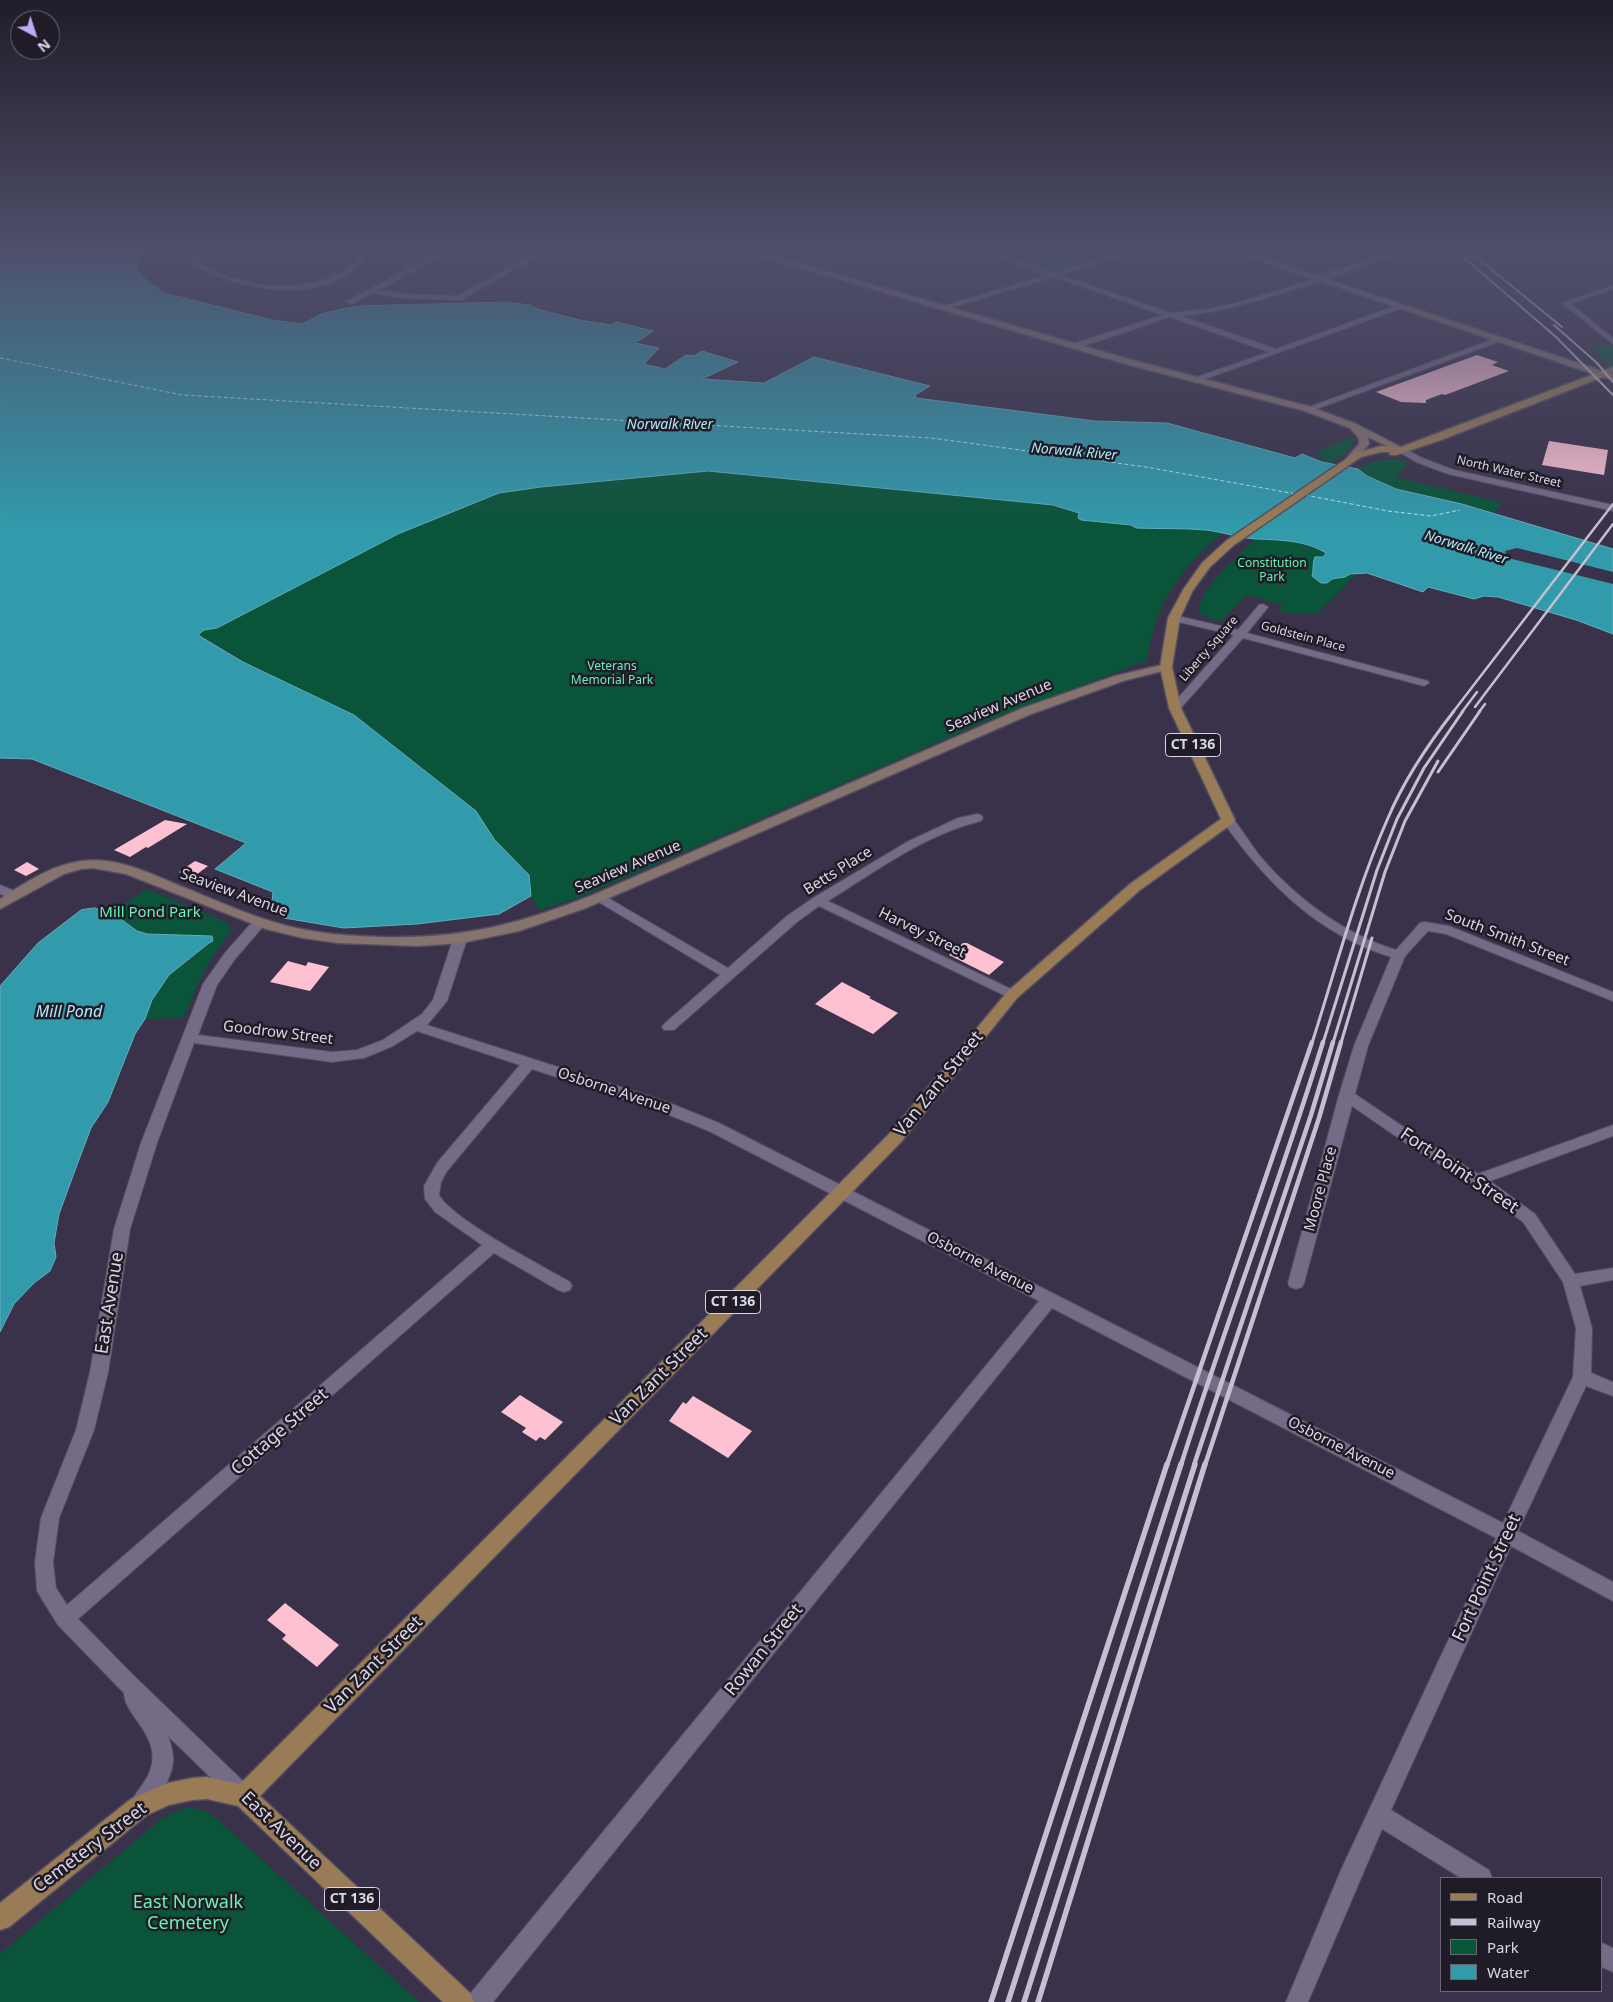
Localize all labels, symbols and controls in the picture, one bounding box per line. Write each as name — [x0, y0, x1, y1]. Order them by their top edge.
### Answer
north arrow — [10, 10, 60, 60]
text: N — [34, 35, 55, 57]
water label: Norwalk River — [627, 417, 713, 433]
water label: Norwalk River — [1030, 440, 1118, 464]
street label: North Water Street — [1455, 453, 1563, 491]
water label: Norwalk River — [1422, 527, 1510, 569]
park label: Constitution Park — [1237, 557, 1307, 585]
street label: Liberty Square — [1177, 613, 1241, 685]
street label: Goldstein Place — [1259, 619, 1347, 655]
park label: Veterans Memorial Park — [571, 660, 653, 688]
street label: Seaview Avenue — [943, 676, 1055, 736]
road number: CT 136 — [1166, 734, 1220, 756]
street label: Seaview Avenue — [572, 837, 684, 897]
street label: Betts Place — [801, 843, 875, 899]
street label: Seaview Avenue — [178, 865, 290, 921]
park label: Mill Pond Park — [99, 904, 201, 922]
street label: Harvey Street — [875, 904, 969, 962]
street label: South Smith Street — [1442, 906, 1572, 970]
water label: Mill Pond — [36, 1002, 102, 1022]
street label: Goodrow Street — [222, 1017, 334, 1049]
street label: Van Zant Street — [890, 1027, 988, 1141]
street label: Osborne Avenue — [555, 1064, 673, 1118]
street label: Fort Point Street — [1396, 1124, 1522, 1218]
street label: Moore Place — [1301, 1145, 1341, 1233]
street label: Osborne Avenue — [923, 1228, 1037, 1298]
street label: East Avenue — [91, 1250, 129, 1356]
road number: CT 136 — [706, 1290, 760, 1314]
street label: Van Zant Street — [606, 1324, 712, 1430]
street label: Cottage Street — [227, 1384, 333, 1480]
street label: Osborne Avenue — [1284, 1413, 1398, 1483]
street label: Fort Point Street — [1448, 1511, 1526, 1645]
street label: Rowan Street — [720, 1600, 808, 1700]
street label: Van Zant Street — [321, 1612, 427, 1718]
street label: East Avenue — [236, 1787, 326, 1875]
street label: Cemetery Street — [29, 1798, 151, 1898]
legend — [1440, 1877, 1603, 1992]
text: Road — [1487, 1887, 1523, 1907]
road number: CT 136 — [324, 1888, 380, 1910]
park label: East Norwalk Cemetery — [133, 1892, 243, 1935]
text: Railway — [1487, 1912, 1540, 1932]
text: Park — [1487, 1937, 1519, 1957]
text: Water — [1487, 1962, 1529, 1982]

